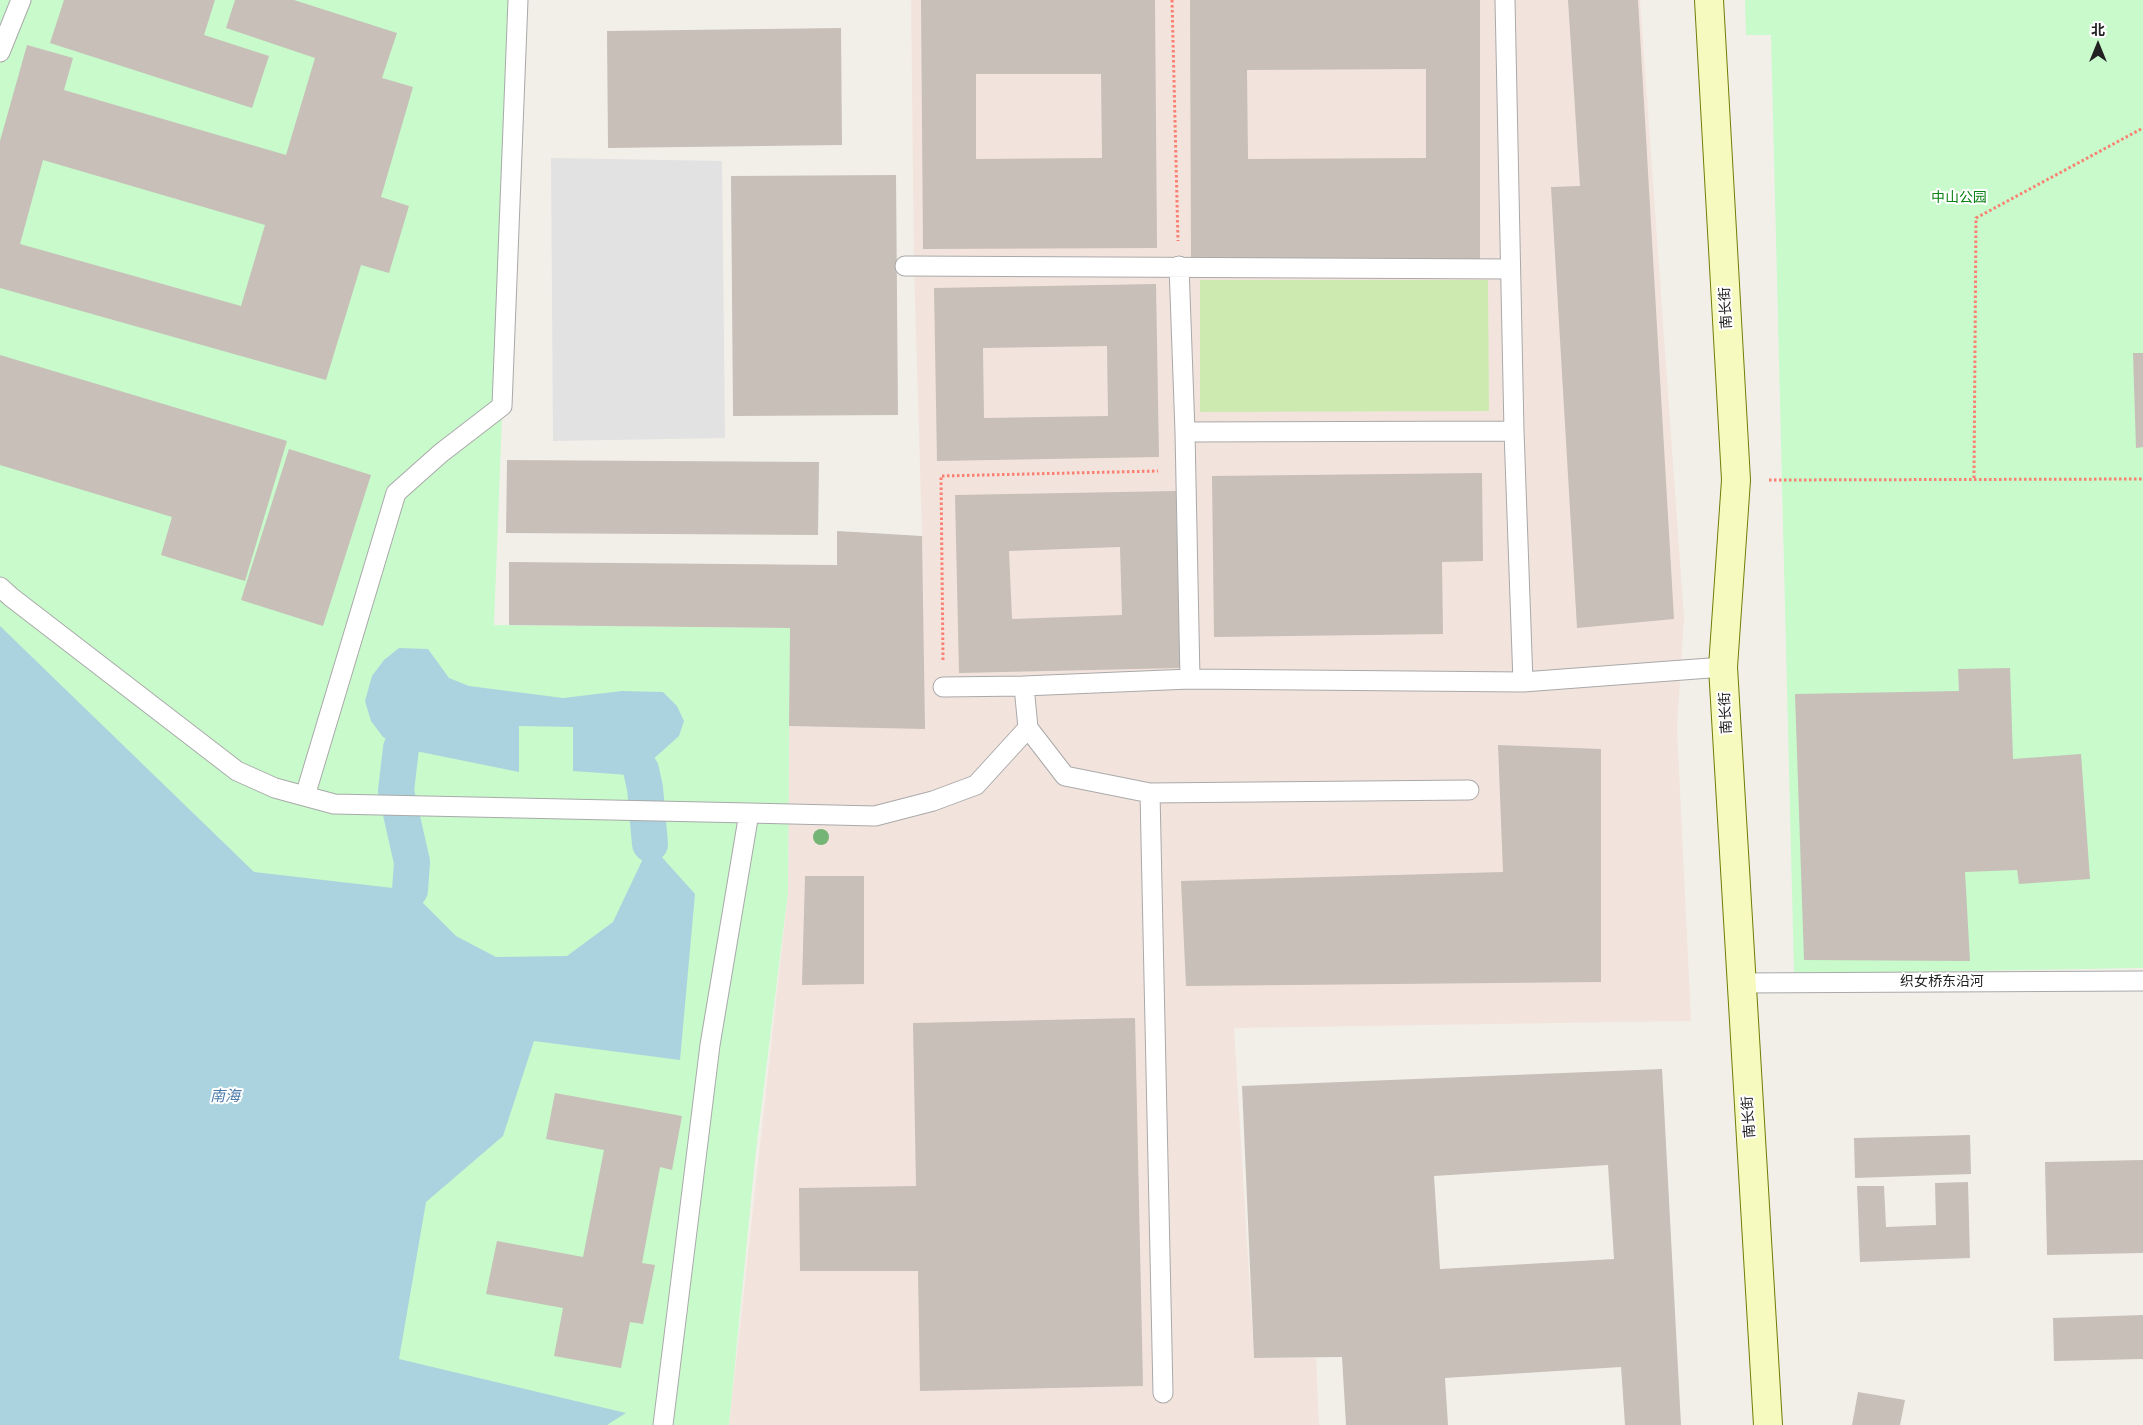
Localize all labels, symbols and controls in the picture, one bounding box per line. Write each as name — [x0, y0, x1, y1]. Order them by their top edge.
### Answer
north arrow — [2073, 20, 2123, 70]
text: 北 — [2091, 22, 2105, 38]
park label: 中山公园 — [1931, 190, 1987, 206]
street label: 南长街 — [1717, 287, 1735, 329]
street label: 南长街 — [1717, 692, 1735, 734]
street label: 织女桥东沿河 — [1900, 974, 1984, 990]
water label: 南海 — [210, 1088, 240, 1106]
street label: 南长街 — [1739, 1095, 1759, 1139]

